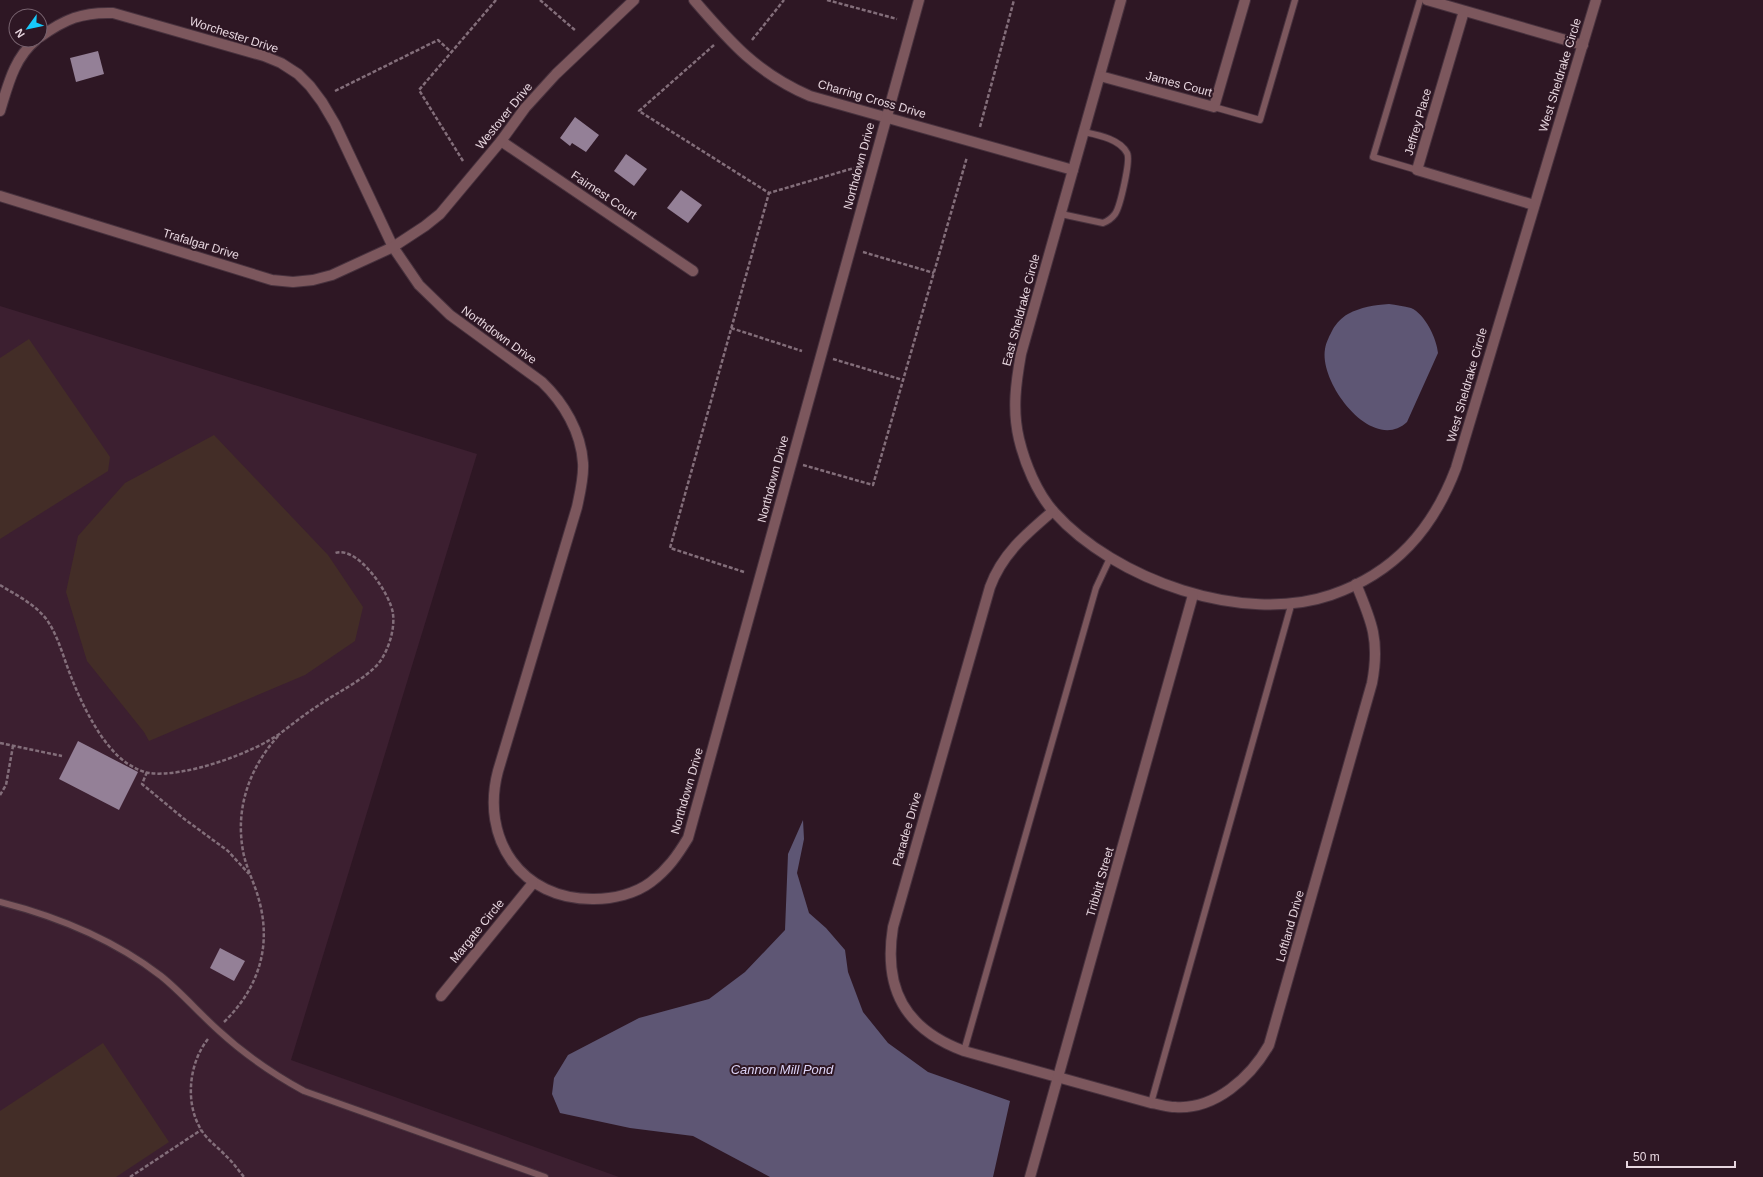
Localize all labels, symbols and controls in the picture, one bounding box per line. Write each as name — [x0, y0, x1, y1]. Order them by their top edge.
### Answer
north arrow — [8, 8, 48, 48]
street label: Worchester Drive — [188, 14, 280, 56]
street label: West Sheldrake Circle — [1536, 16, 1584, 134]
text: N — [12, 27, 27, 40]
street label: James Court — [1144, 68, 1214, 100]
street label: Charring Cross Drive — [816, 77, 928, 121]
street label: Westover Drive — [473, 80, 535, 152]
street label: Jeffrey Place — [1402, 87, 1434, 157]
street label: Northdown Drive — [841, 121, 877, 211]
street label: Fairnest Court — [569, 168, 640, 222]
street label: Trafalgar Drive — [161, 226, 241, 262]
street label: East Sheldrake Circle — [999, 252, 1043, 368]
street label: Northdown Drive — [459, 303, 540, 367]
street label: West Sheldrake Circle — [1444, 326, 1490, 444]
street label: Northdown Drive — [755, 434, 791, 524]
street label: Northdown Drive — [668, 746, 706, 836]
street label: Paradee Drive — [890, 790, 924, 868]
street label: Tribbitt Street — [1083, 845, 1117, 918]
street label: Loftland Drive — [1273, 888, 1307, 964]
street label: Margate Circle — [447, 896, 507, 966]
water label: Cannon Mill Pond — [731, 1062, 834, 1077]
scale bar — [1627, 1143, 1735, 1169]
text: 50 m — [1633, 1150, 1660, 1164]

